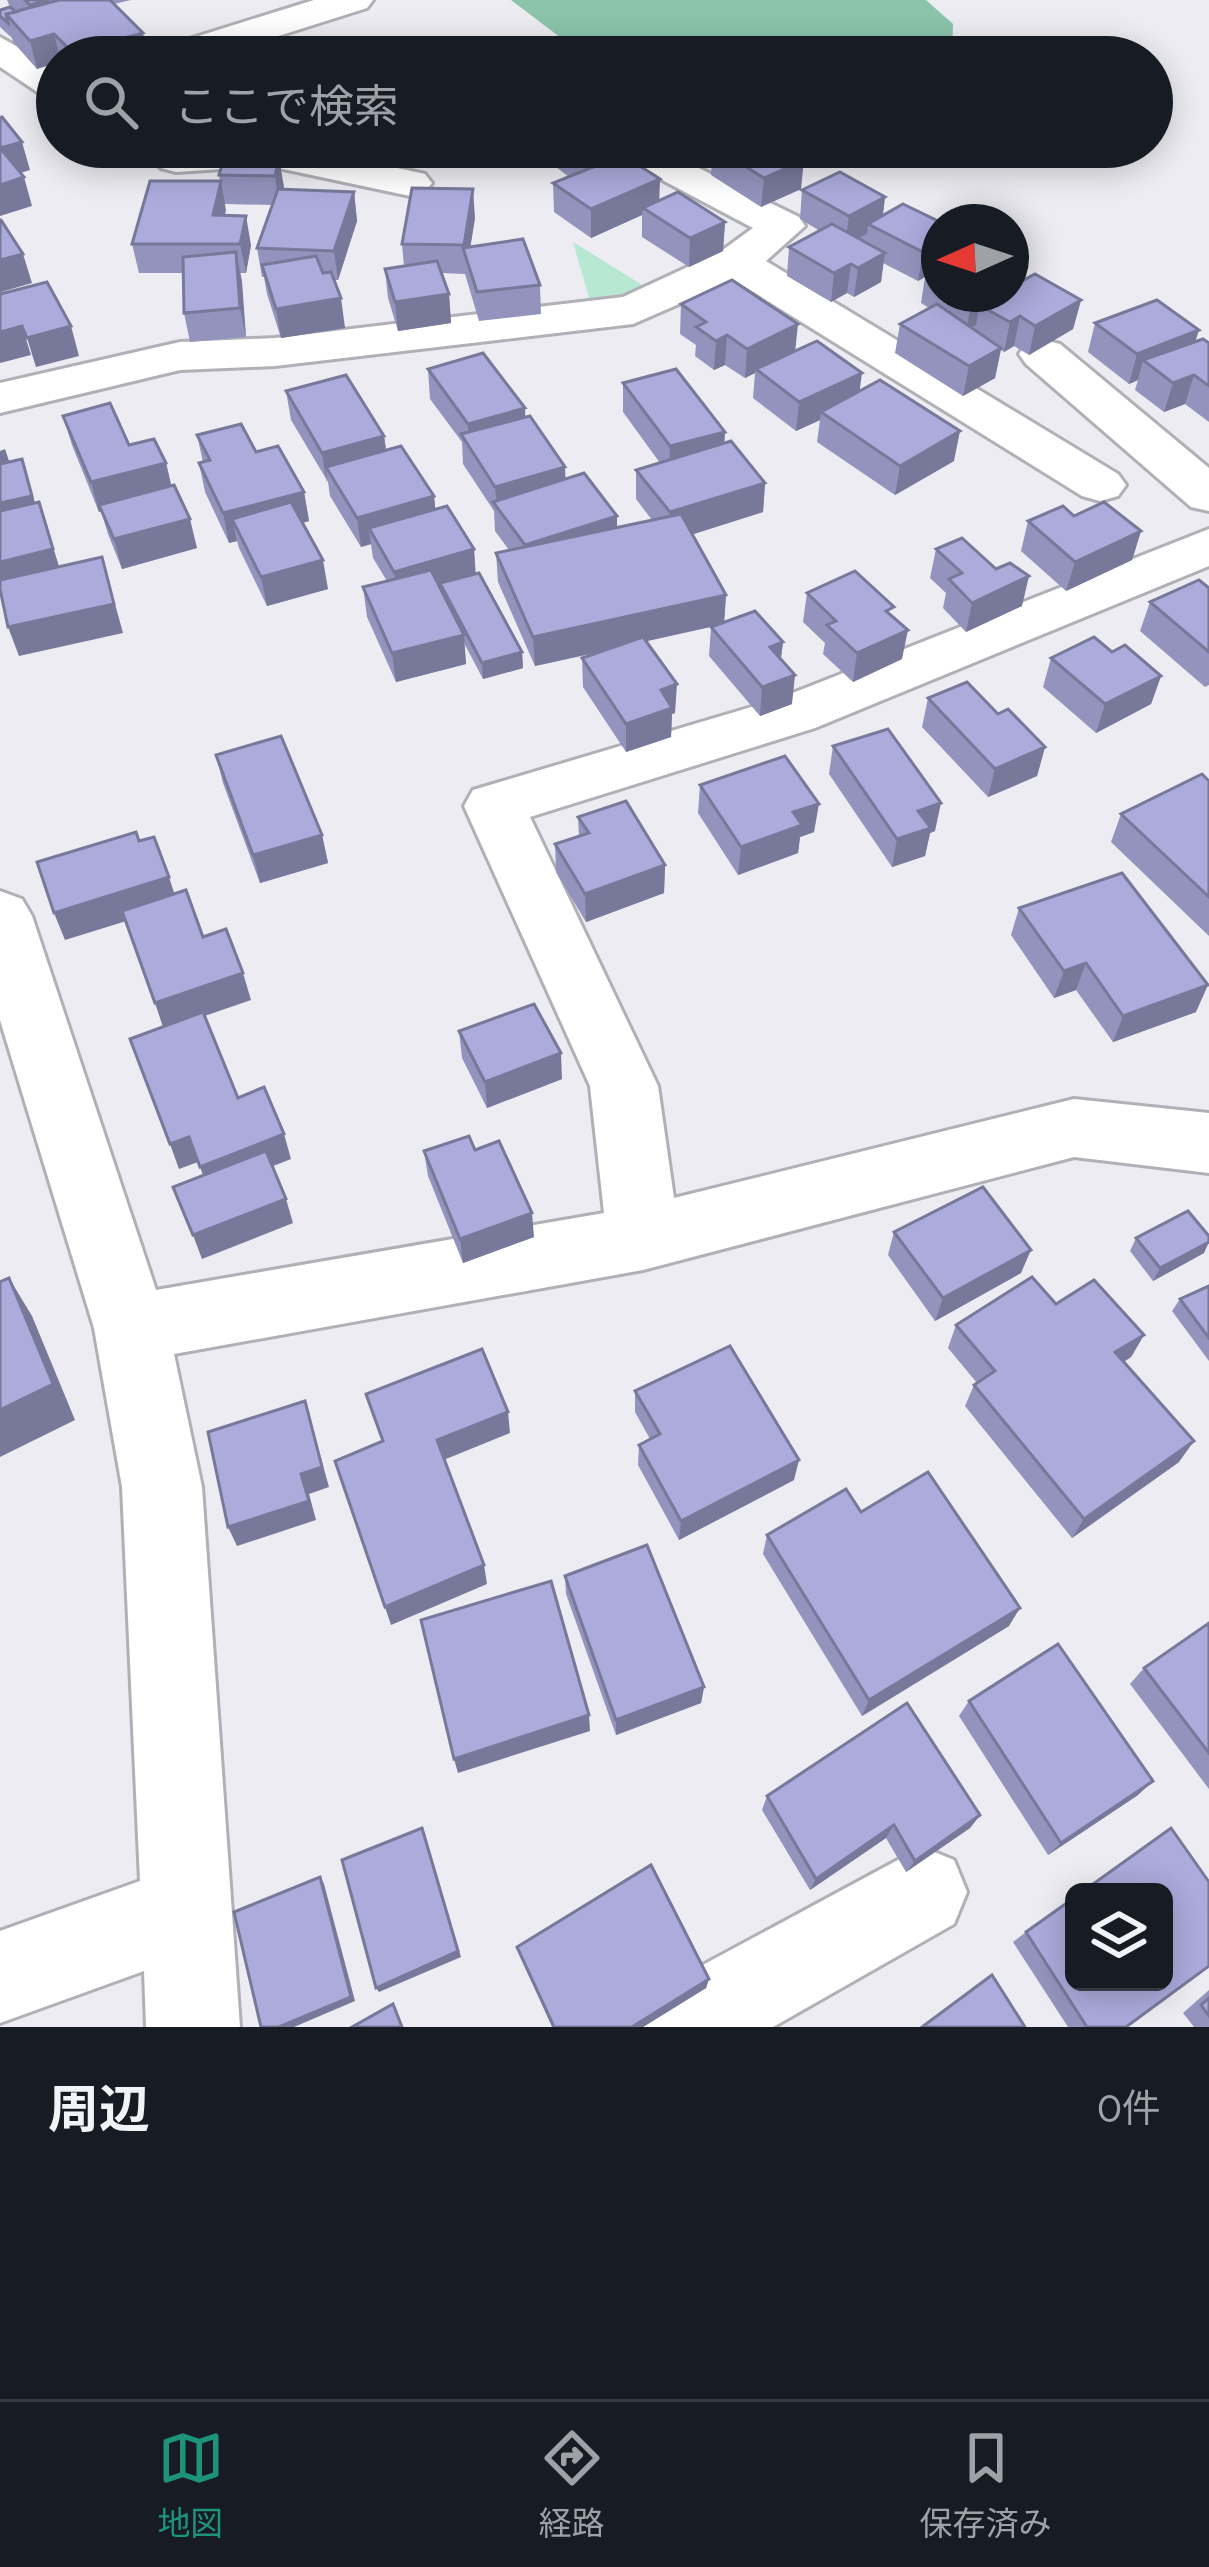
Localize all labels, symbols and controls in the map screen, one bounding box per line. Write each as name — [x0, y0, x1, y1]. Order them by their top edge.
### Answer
search box — [36, 36, 1173, 168]
icon: search — [78, 69, 144, 135]
text: ここで検索 — [174, 79, 399, 133]
north arrow — [921, 204, 1029, 312]
map controls — [1065, 1883, 1173, 1991]
button: layers — [1065, 1883, 1173, 1991]
text: 周辺 — [48, 2079, 150, 2140]
text: 0件 — [1097, 2085, 1161, 2132]
tab: 地図 — [158, 2425, 224, 2545]
tab: 経路 — [539, 2425, 605, 2545]
tab: 保存済み — [920, 2425, 1052, 2545]

